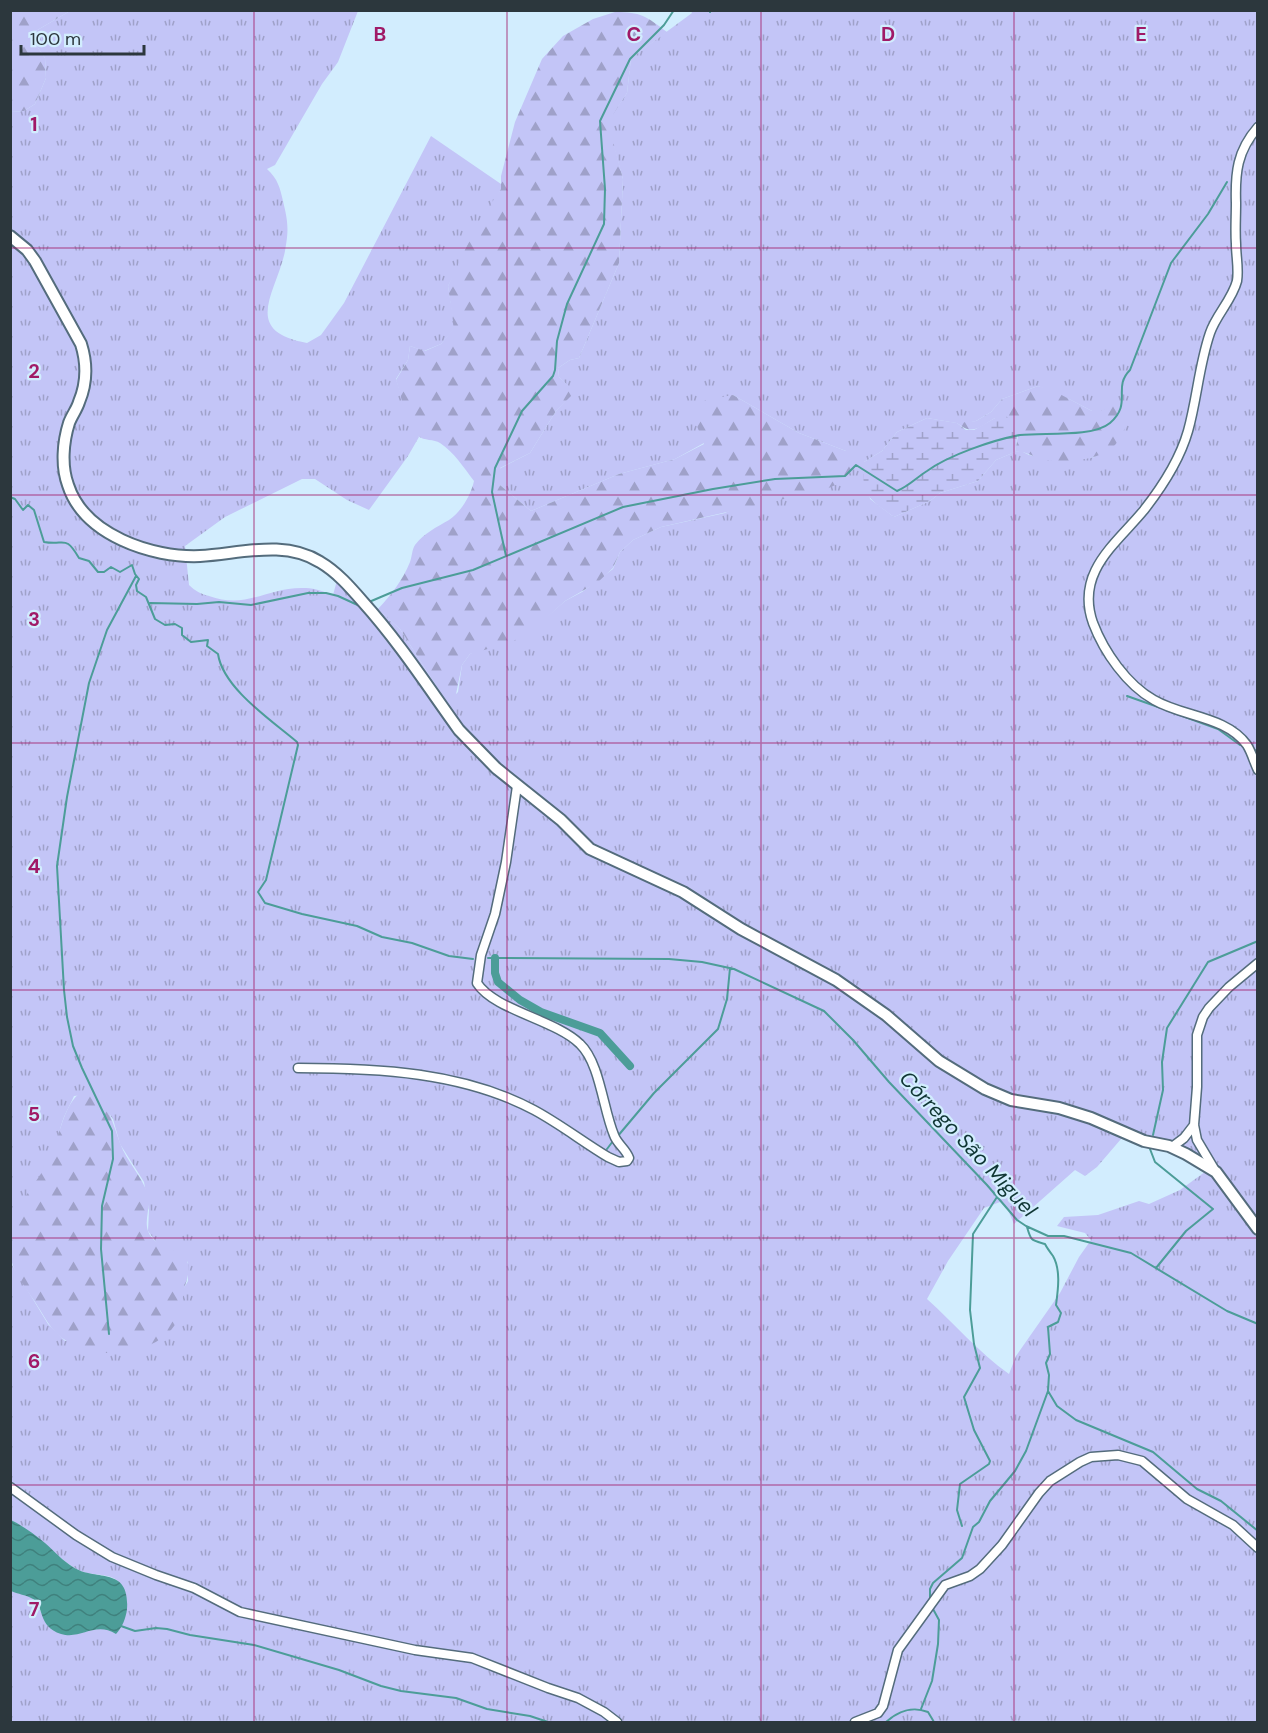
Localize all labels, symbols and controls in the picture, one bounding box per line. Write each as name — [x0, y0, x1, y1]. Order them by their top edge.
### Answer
scale bar — [21, 18, 144, 56]
text: B — [374, 21, 386, 47]
text: C — [627, 21, 641, 47]
text: D — [881, 21, 895, 47]
text: E — [1135, 21, 1147, 47]
text: 100 m — [30, 27, 81, 51]
text: 1 — [30, 111, 38, 137]
text: 2 — [28, 358, 40, 384]
text: 3 — [28, 606, 40, 632]
text: 4 — [28, 853, 41, 879]
water label: Córrego São Miguel — [893, 1065, 1043, 1223]
text: 5 — [28, 1101, 40, 1127]
text: 6 — [28, 1348, 40, 1374]
text: 7 — [29, 1596, 40, 1622]

